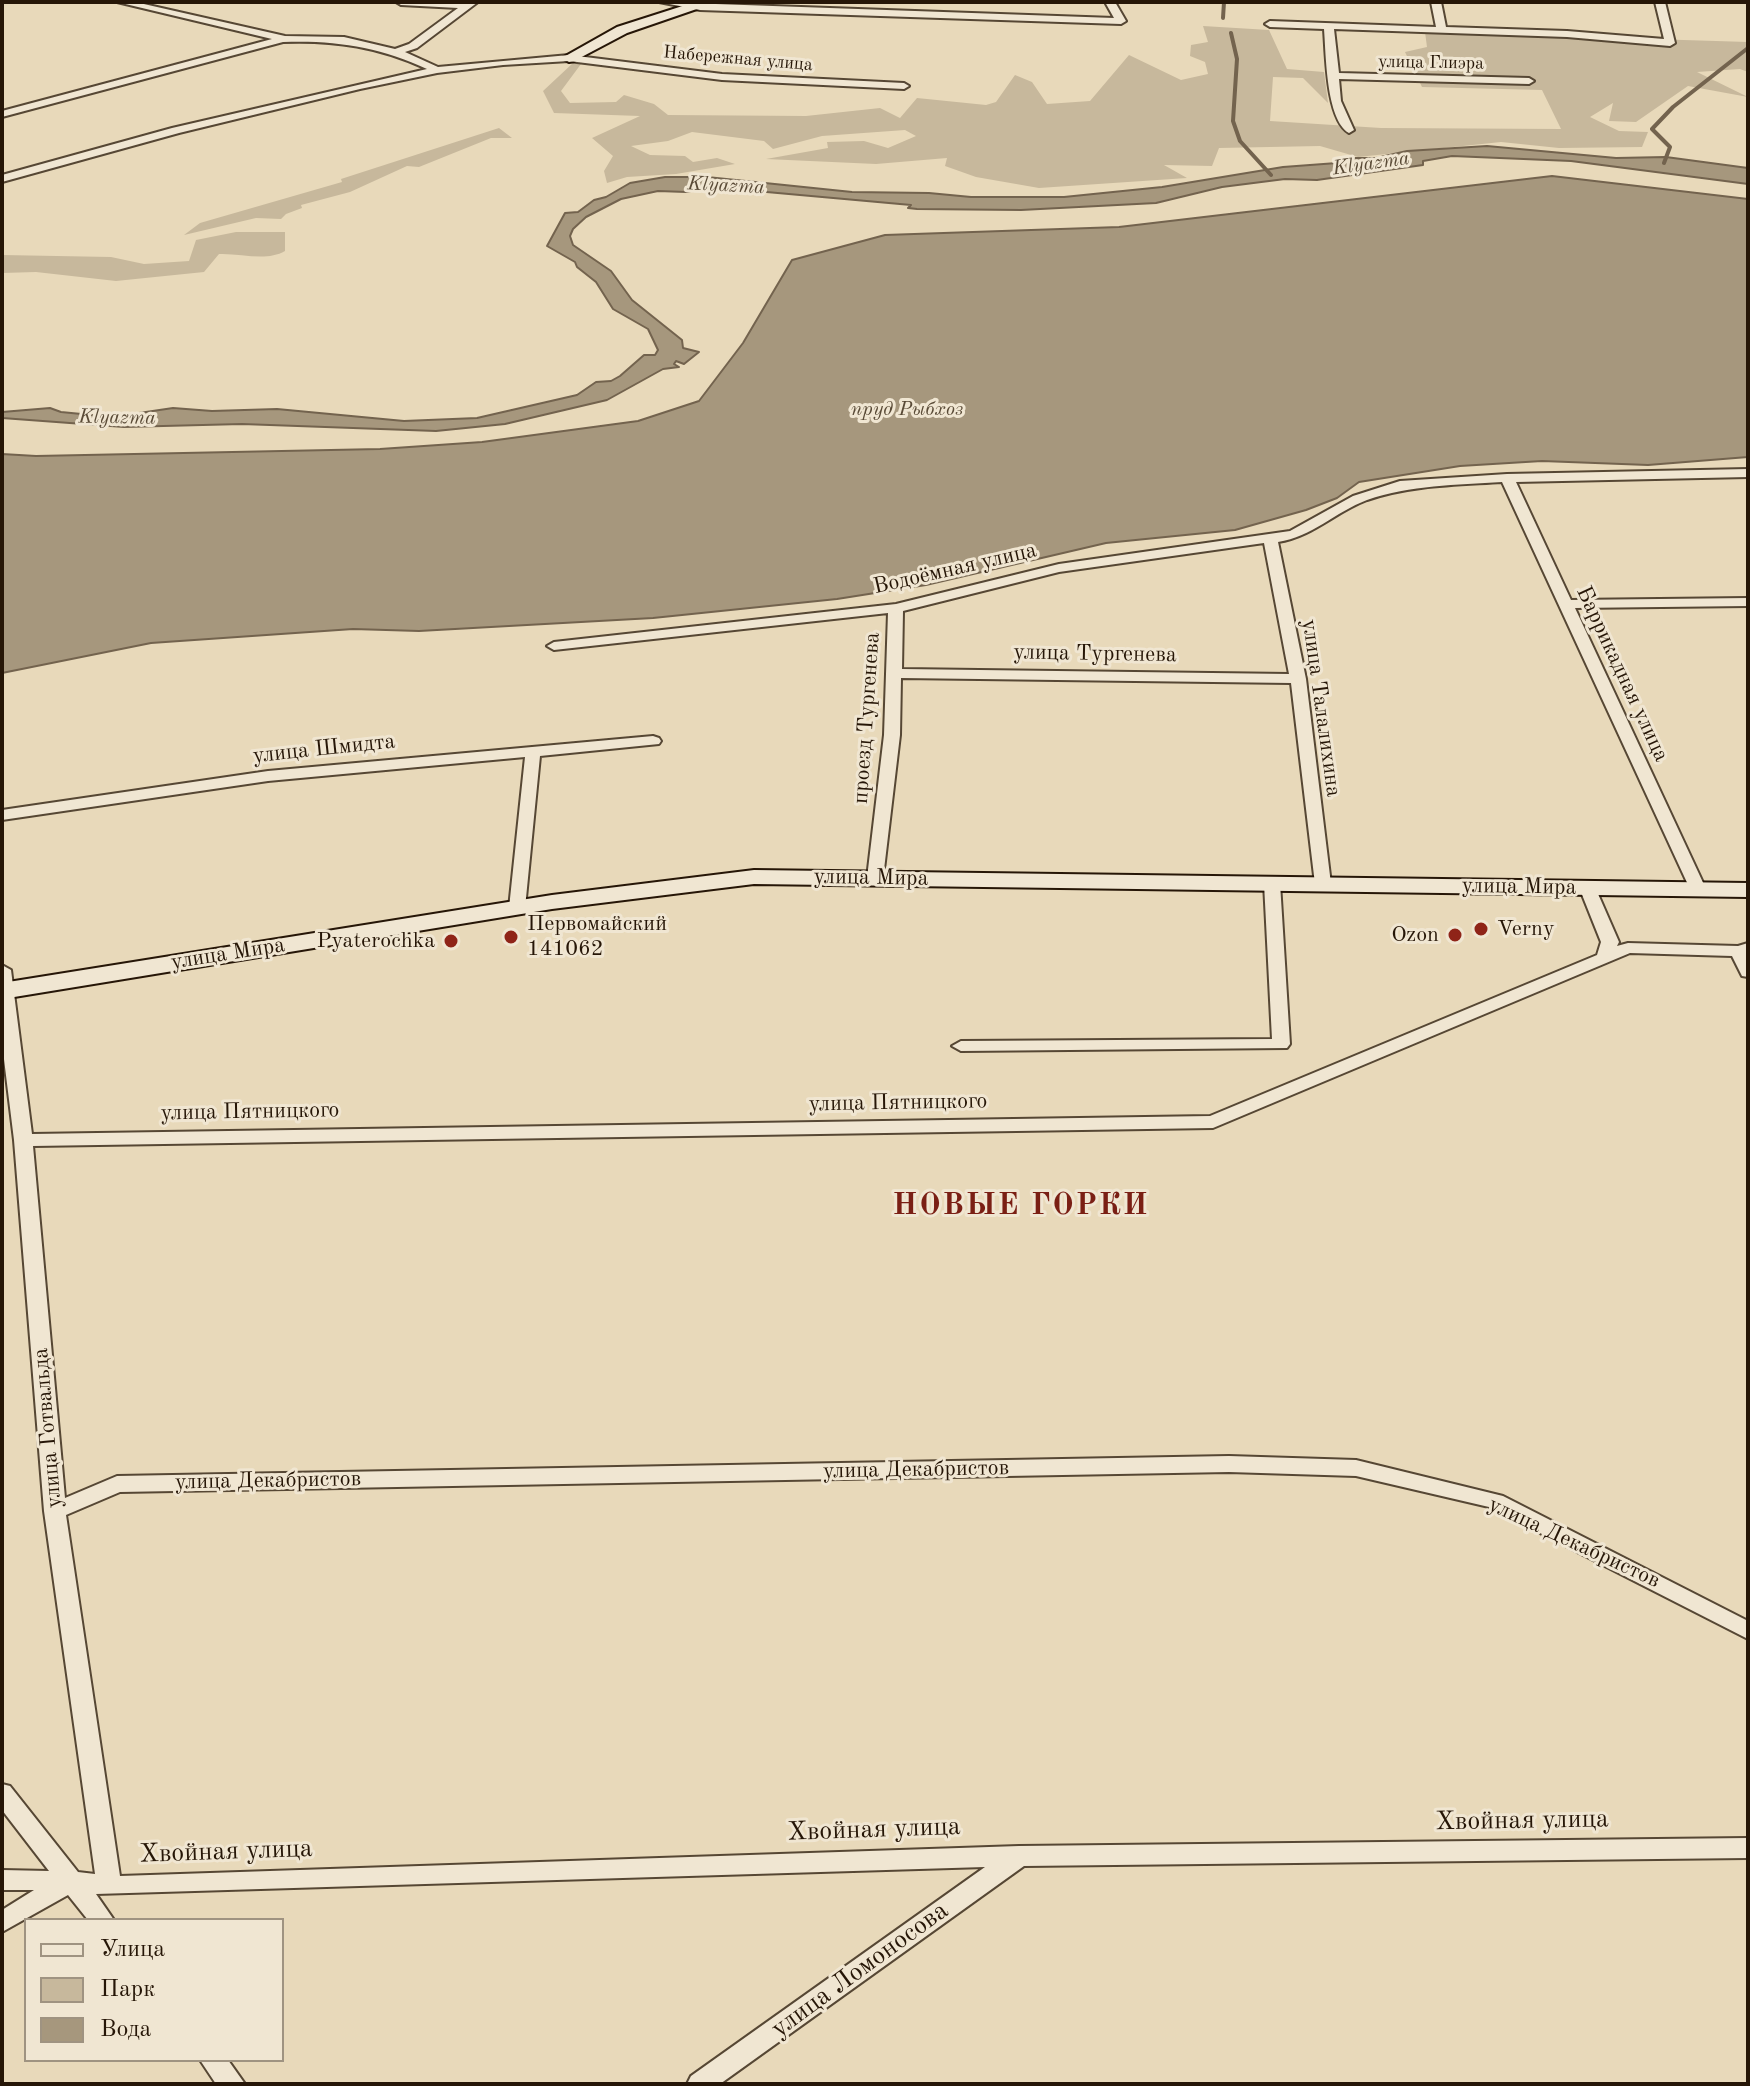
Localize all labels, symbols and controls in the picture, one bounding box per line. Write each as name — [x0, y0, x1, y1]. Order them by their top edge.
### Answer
street label: Набережная улица — [662, 42, 814, 76]
street label: улица Глиэра — [1378, 51, 1484, 75]
water label: Klyazma — [1331, 147, 1411, 181]
water label: Klyazma — [687, 172, 765, 200]
water label: пруд Рыбхоз — [851, 398, 963, 422]
water label: Klyazma — [78, 405, 156, 431]
street label: Водоёмная улица — [871, 537, 1039, 601]
street label: Баррикадная улица — [1570, 582, 1674, 766]
street label: улица Талалихина — [1295, 618, 1347, 798]
street label: проезд Тургенева — [848, 631, 886, 805]
street label: улица Тургенева — [1013, 639, 1177, 669]
street label: улица Шмидта — [251, 728, 397, 770]
street label: улица Мира — [813, 864, 929, 892]
street label: улица Мира — [1461, 873, 1577, 901]
place label: Первомайский 141062 — [527, 911, 667, 962]
place label: Verny — [1497, 916, 1555, 942]
marker: Verny — [1472, 920, 1490, 938]
place label: Ozon — [1391, 922, 1439, 948]
marker: Ozon — [1446, 926, 1464, 944]
place label: Pyaterochka — [317, 928, 435, 954]
marker: Первомайский 141062 — [502, 928, 520, 946]
street label: улица Мира — [169, 932, 287, 976]
marker: Pyaterochka — [442, 932, 460, 950]
street label: улица Пятницкого — [808, 1088, 988, 1118]
street label: улица Пятницкого — [160, 1097, 340, 1127]
district label: НОВЫЕ ГОРКИ — [892, 1188, 1150, 1224]
street label: улица Готвальда — [28, 1347, 68, 1509]
street label: улица Декабристов — [823, 1455, 1009, 1485]
street label: улица Декабристов — [175, 1466, 361, 1496]
street label: улица Декабристов — [1484, 1492, 1664, 1594]
street label: Хвойная улица — [1435, 1804, 1609, 1838]
street label: Хвойная улица — [787, 1811, 961, 1849]
street label: Хвойная улица — [139, 1833, 313, 1871]
street label: улица Ломоносова — [765, 1895, 955, 2045]
legend — [24, 1918, 284, 2062]
text: Улица — [100, 1938, 165, 1962]
text: Парк — [100, 1978, 155, 2002]
text: Вода — [100, 2018, 151, 2042]

